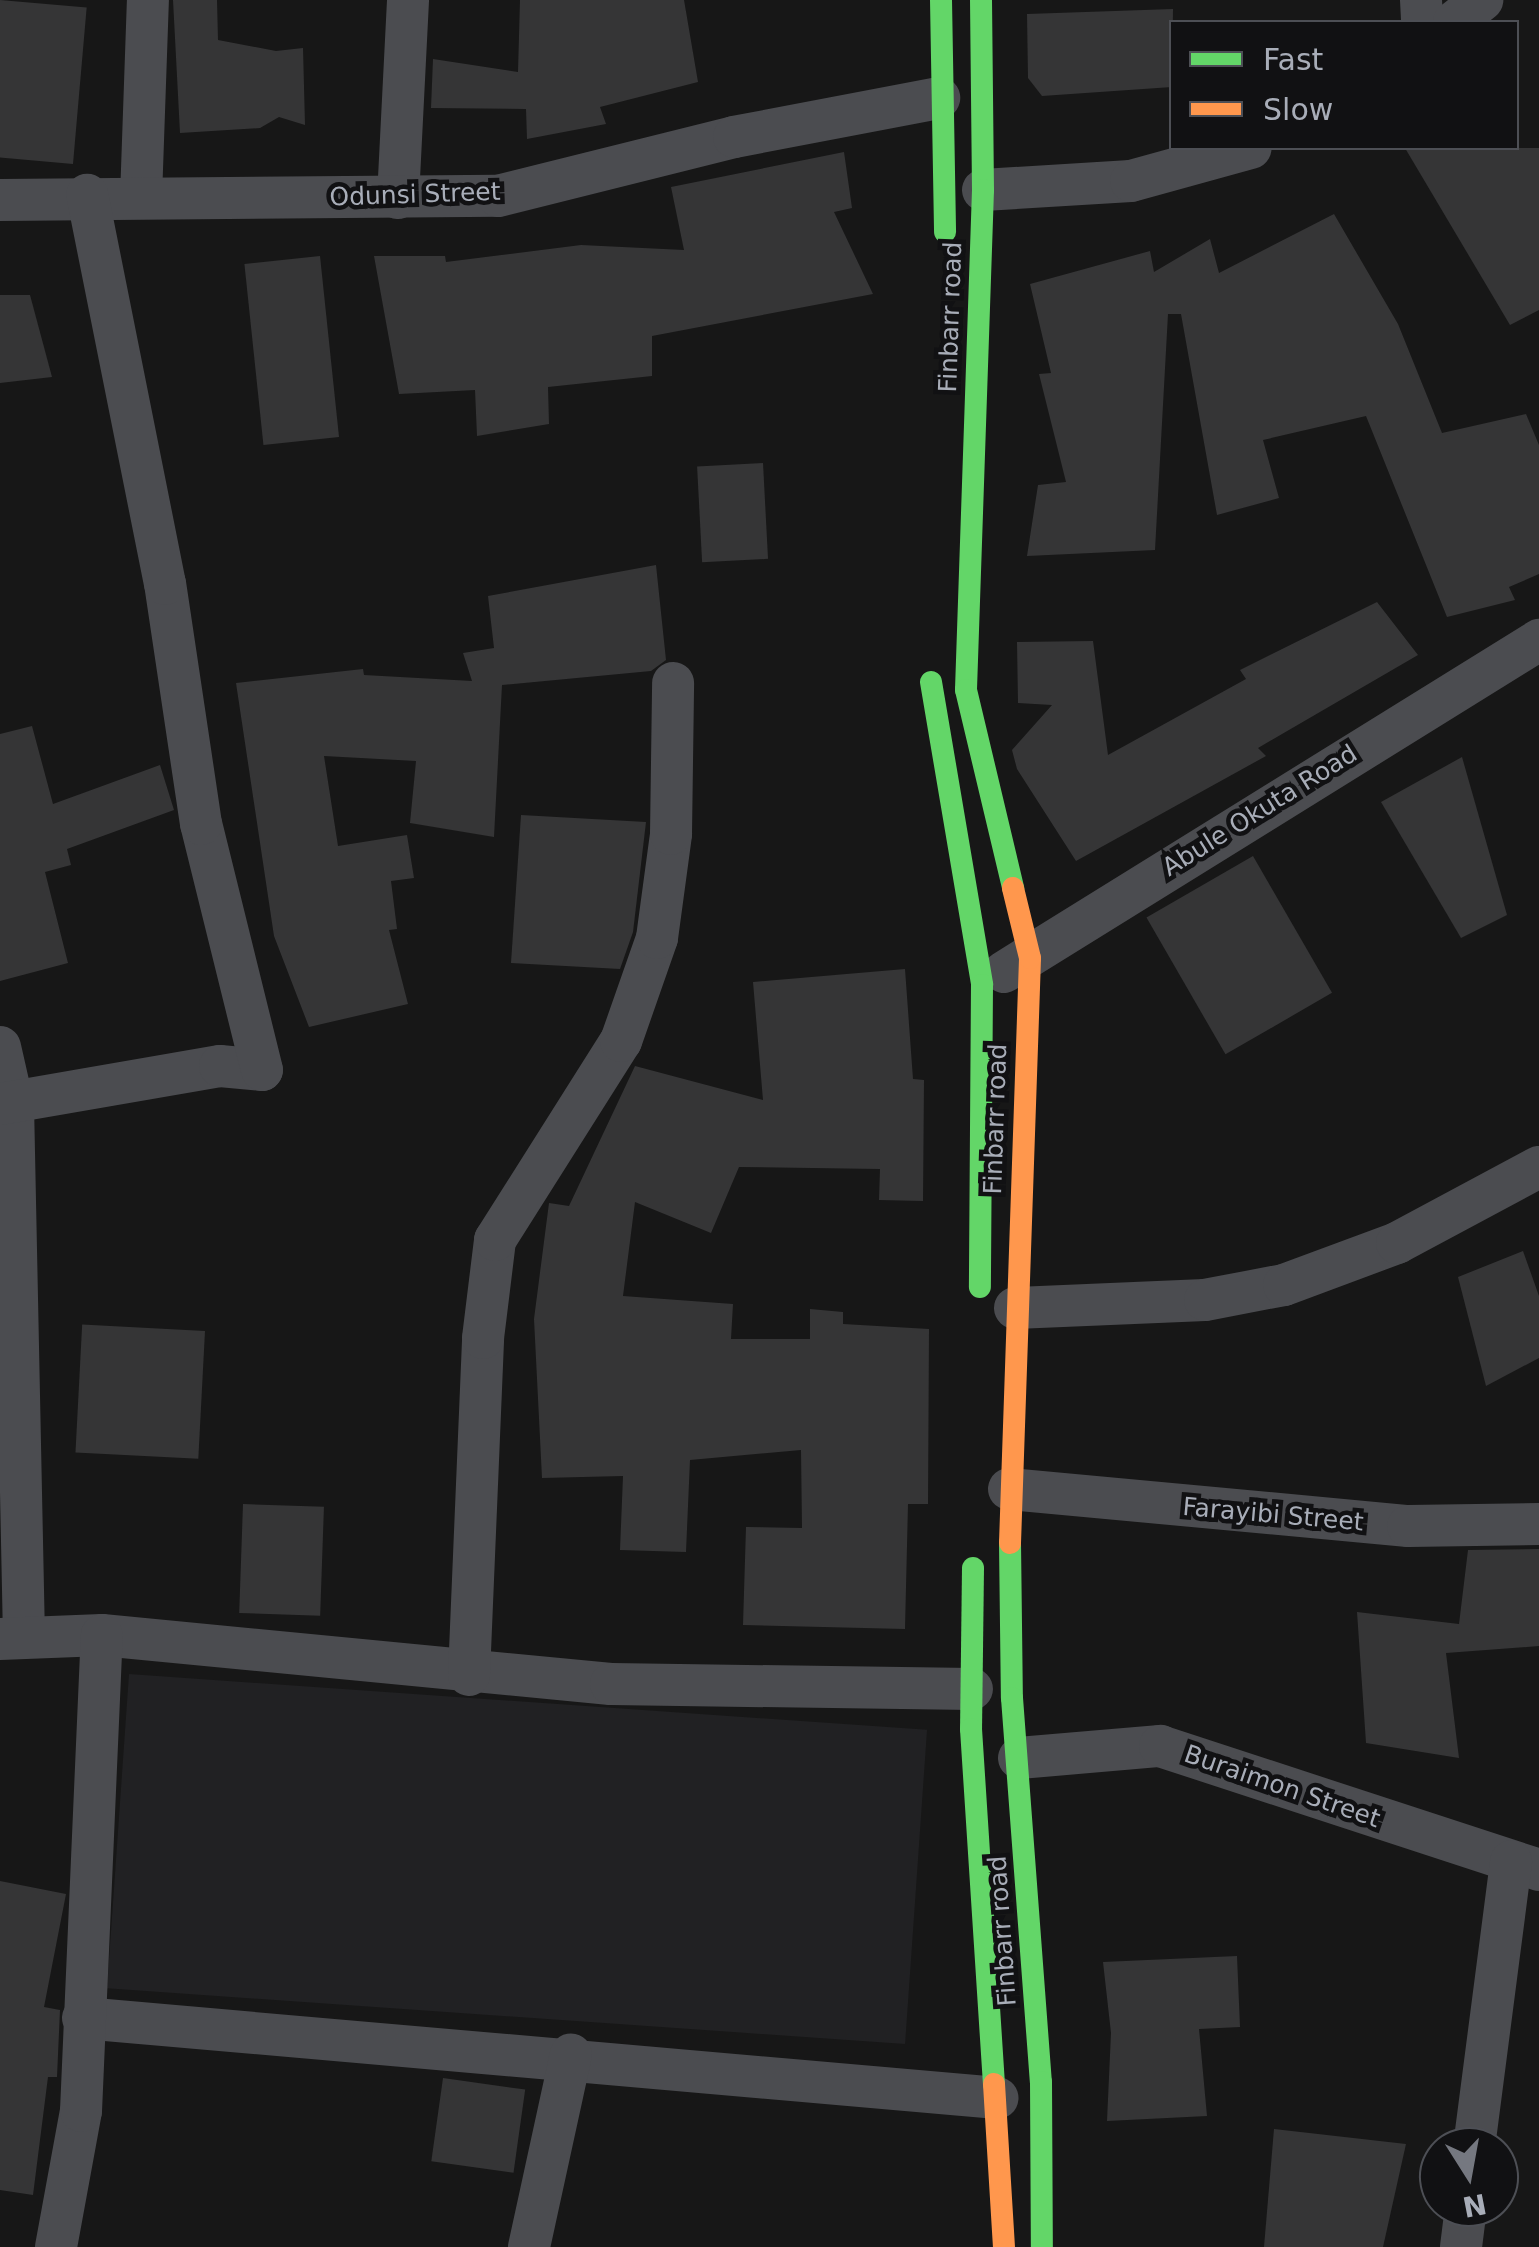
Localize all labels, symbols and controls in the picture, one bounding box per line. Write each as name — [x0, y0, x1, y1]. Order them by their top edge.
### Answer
legend — [1169, 20, 1519, 150]
text: Fast — [1263, 42, 1323, 77]
text: Slow — [1263, 92, 1333, 127]
street label: Odunsi Street — [329, 177, 501, 213]
street label: Finbarr road — [933, 241, 969, 393]
street label: Abule Okuta Road — [1157, 739, 1363, 883]
street label: Finbarr road — [978, 1043, 1014, 1195]
street label: Farayibi Street — [1181, 1492, 1365, 1538]
street label: Buraimon Street — [1180, 1739, 1384, 1835]
street label: Finbarr road — [983, 1855, 1023, 2007]
north arrow — [1419, 2127, 1519, 2227]
text: N — [1460, 2187, 1489, 2223]

